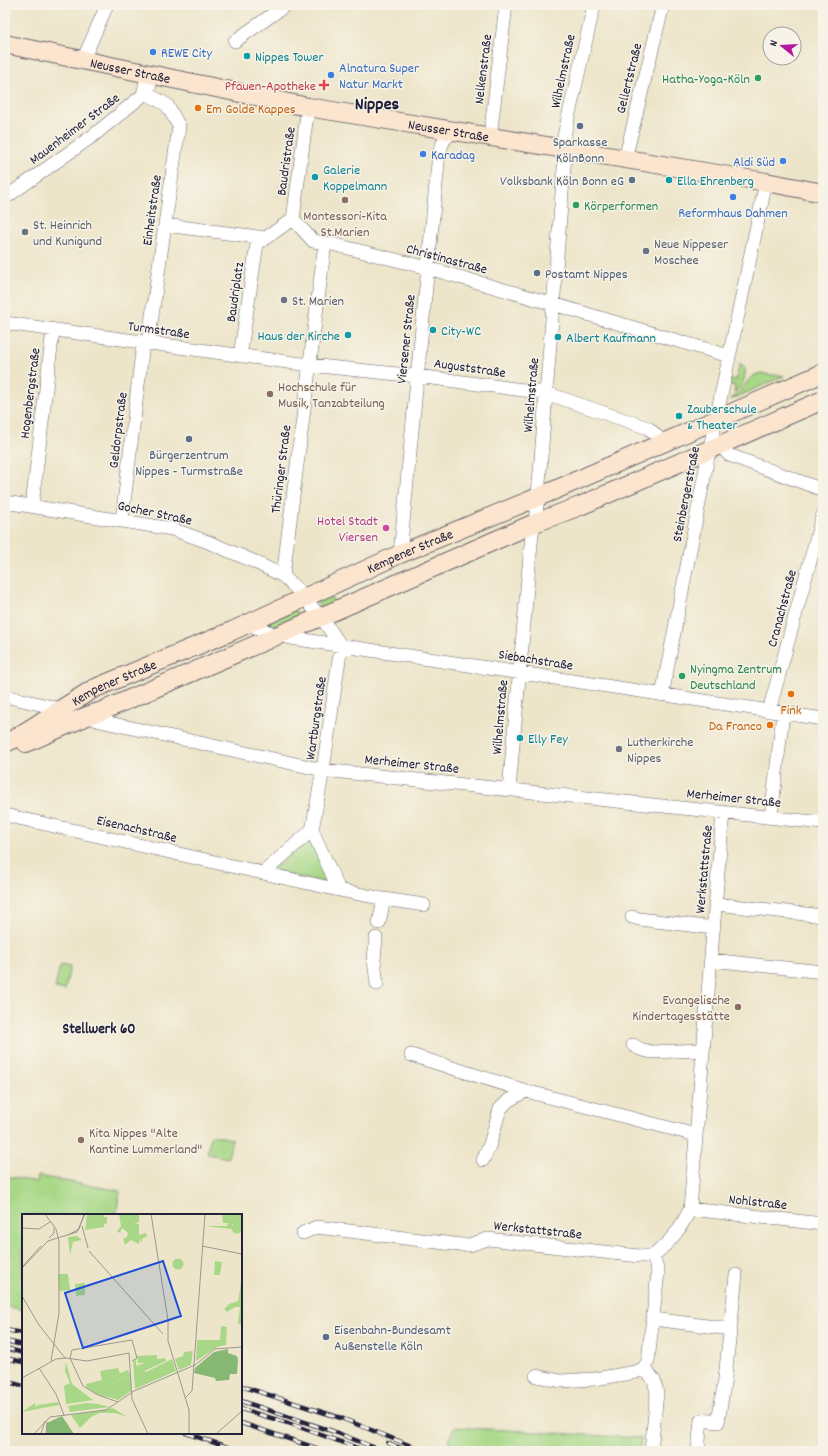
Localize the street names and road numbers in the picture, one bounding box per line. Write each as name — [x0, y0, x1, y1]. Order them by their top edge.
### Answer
street label: Nelkenstraße — [470, 33, 498, 105]
street label: Wilhelmstraße — [546, 33, 582, 110]
street label: Gellertstraße — [612, 41, 648, 116]
street label: Neusser Straße — [88, 54, 172, 90]
street label: Mauenheimer Straße — [26, 89, 125, 170]
street label: Neusser Straße — [406, 116, 490, 148]
street label: Baudristraße — [272, 126, 302, 197]
street label: Einheitstraße — [138, 174, 168, 247]
street label: Christinastraße — [404, 239, 489, 280]
street label: Baudriplatz — [222, 260, 250, 324]
street label: Viersener Straße — [392, 294, 422, 385]
street label: Turmstraße — [127, 317, 191, 345]
street label: Hogenbergstraße — [15, 347, 46, 440]
street label: Auguststraße — [432, 354, 507, 384]
street label: Wilhelmstraße — [519, 357, 545, 433]
street label: Geldorpstraße — [104, 391, 134, 469]
street label: Thüringer Straße — [267, 424, 297, 515]
street label: Steinbergerstraße — [668, 445, 706, 544]
street label: Gocher Straße — [115, 496, 194, 532]
street label: Kempener Straße — [364, 525, 457, 580]
street label: Cranachstraße — [763, 568, 803, 649]
street label: Siebachstraße — [497, 645, 574, 677]
street label: Kempener Straße — [68, 656, 160, 712]
street label: Wartburgstraße — [301, 675, 333, 761]
street label: Wilhelmstraße — [488, 679, 514, 755]
street label: Merheimer Straße — [364, 750, 460, 780]
street label: Merheimer Straße — [686, 784, 782, 814]
street label: Eisenachstraße — [95, 811, 179, 849]
street label: Werkstattstraße — [691, 824, 719, 914]
street label: Nohlstraße — [728, 1190, 788, 1216]
street label: Werkstattstraße — [493, 1216, 583, 1246]

